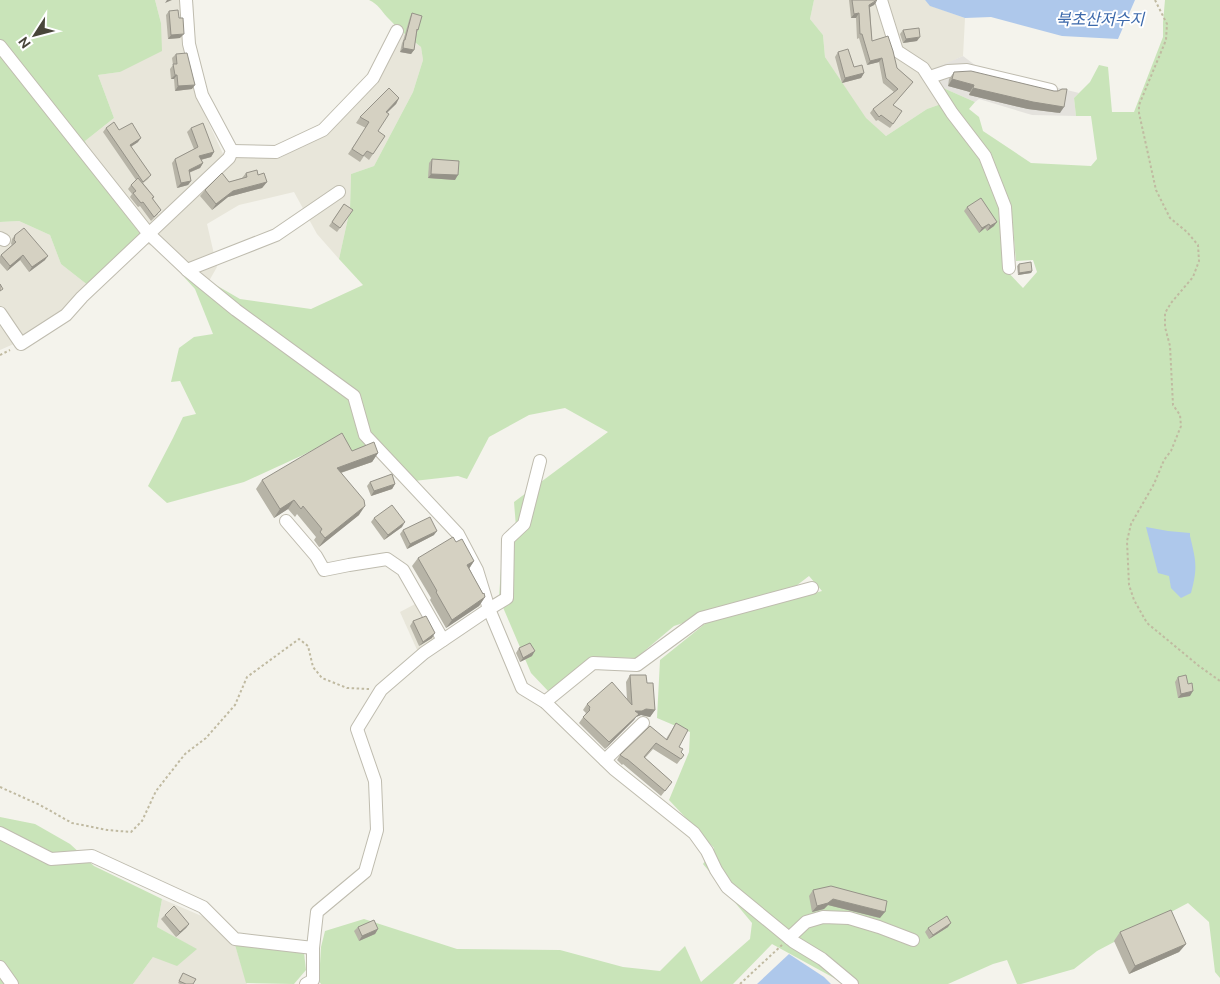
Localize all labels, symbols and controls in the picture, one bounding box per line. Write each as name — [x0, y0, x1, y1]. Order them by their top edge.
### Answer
north arrow — [10, 10, 60, 60]
water label: 북초산저수지 — [1056, 10, 1145, 28]
text: N — [15, 34, 34, 52]

